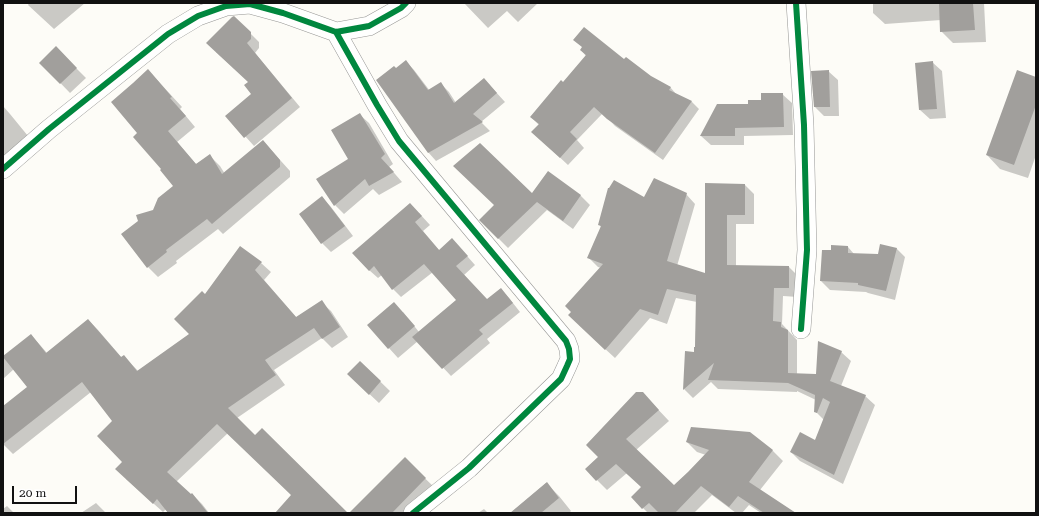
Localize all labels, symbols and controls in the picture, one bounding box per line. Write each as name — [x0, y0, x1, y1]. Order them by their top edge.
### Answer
scale bar — [14, 478, 79, 504]
text: 20 m — [19, 486, 46, 500]

